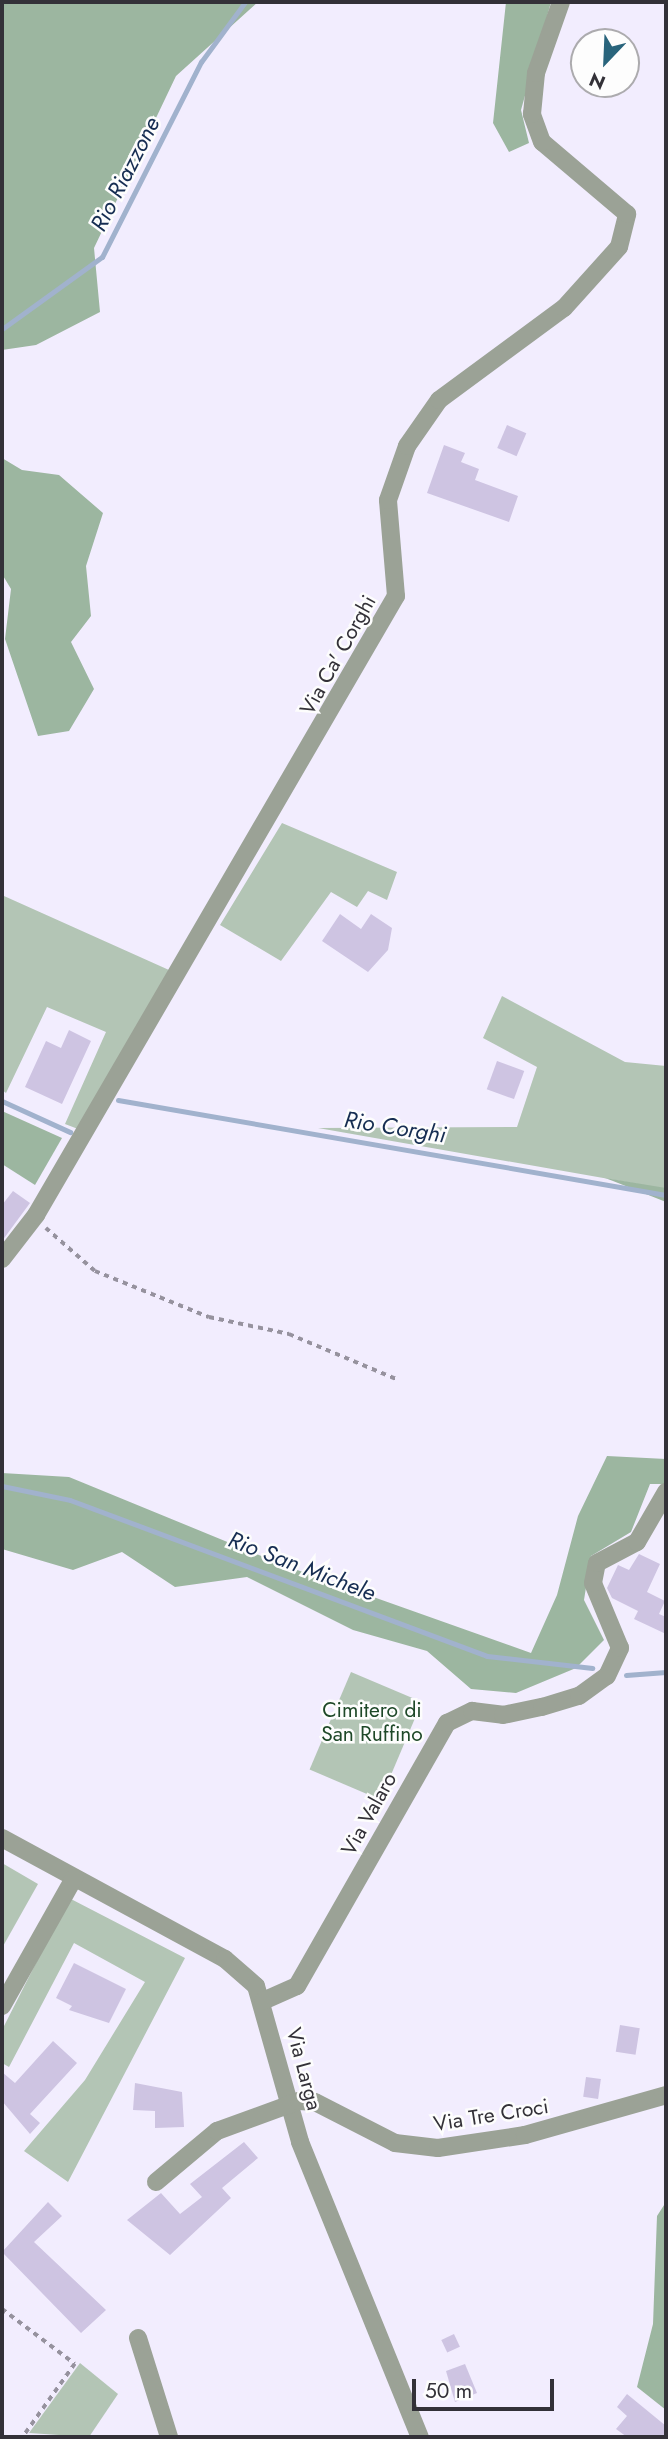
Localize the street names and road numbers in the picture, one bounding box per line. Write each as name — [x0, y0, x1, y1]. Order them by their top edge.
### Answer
street label: Via Ca' Corghi — [295, 591, 381, 719]
street label: Via Valaro — [336, 1768, 402, 1860]
street label: Via Larga — [281, 2025, 327, 2113]
street label: Via Tre Croci — [432, 2093, 550, 2137]

